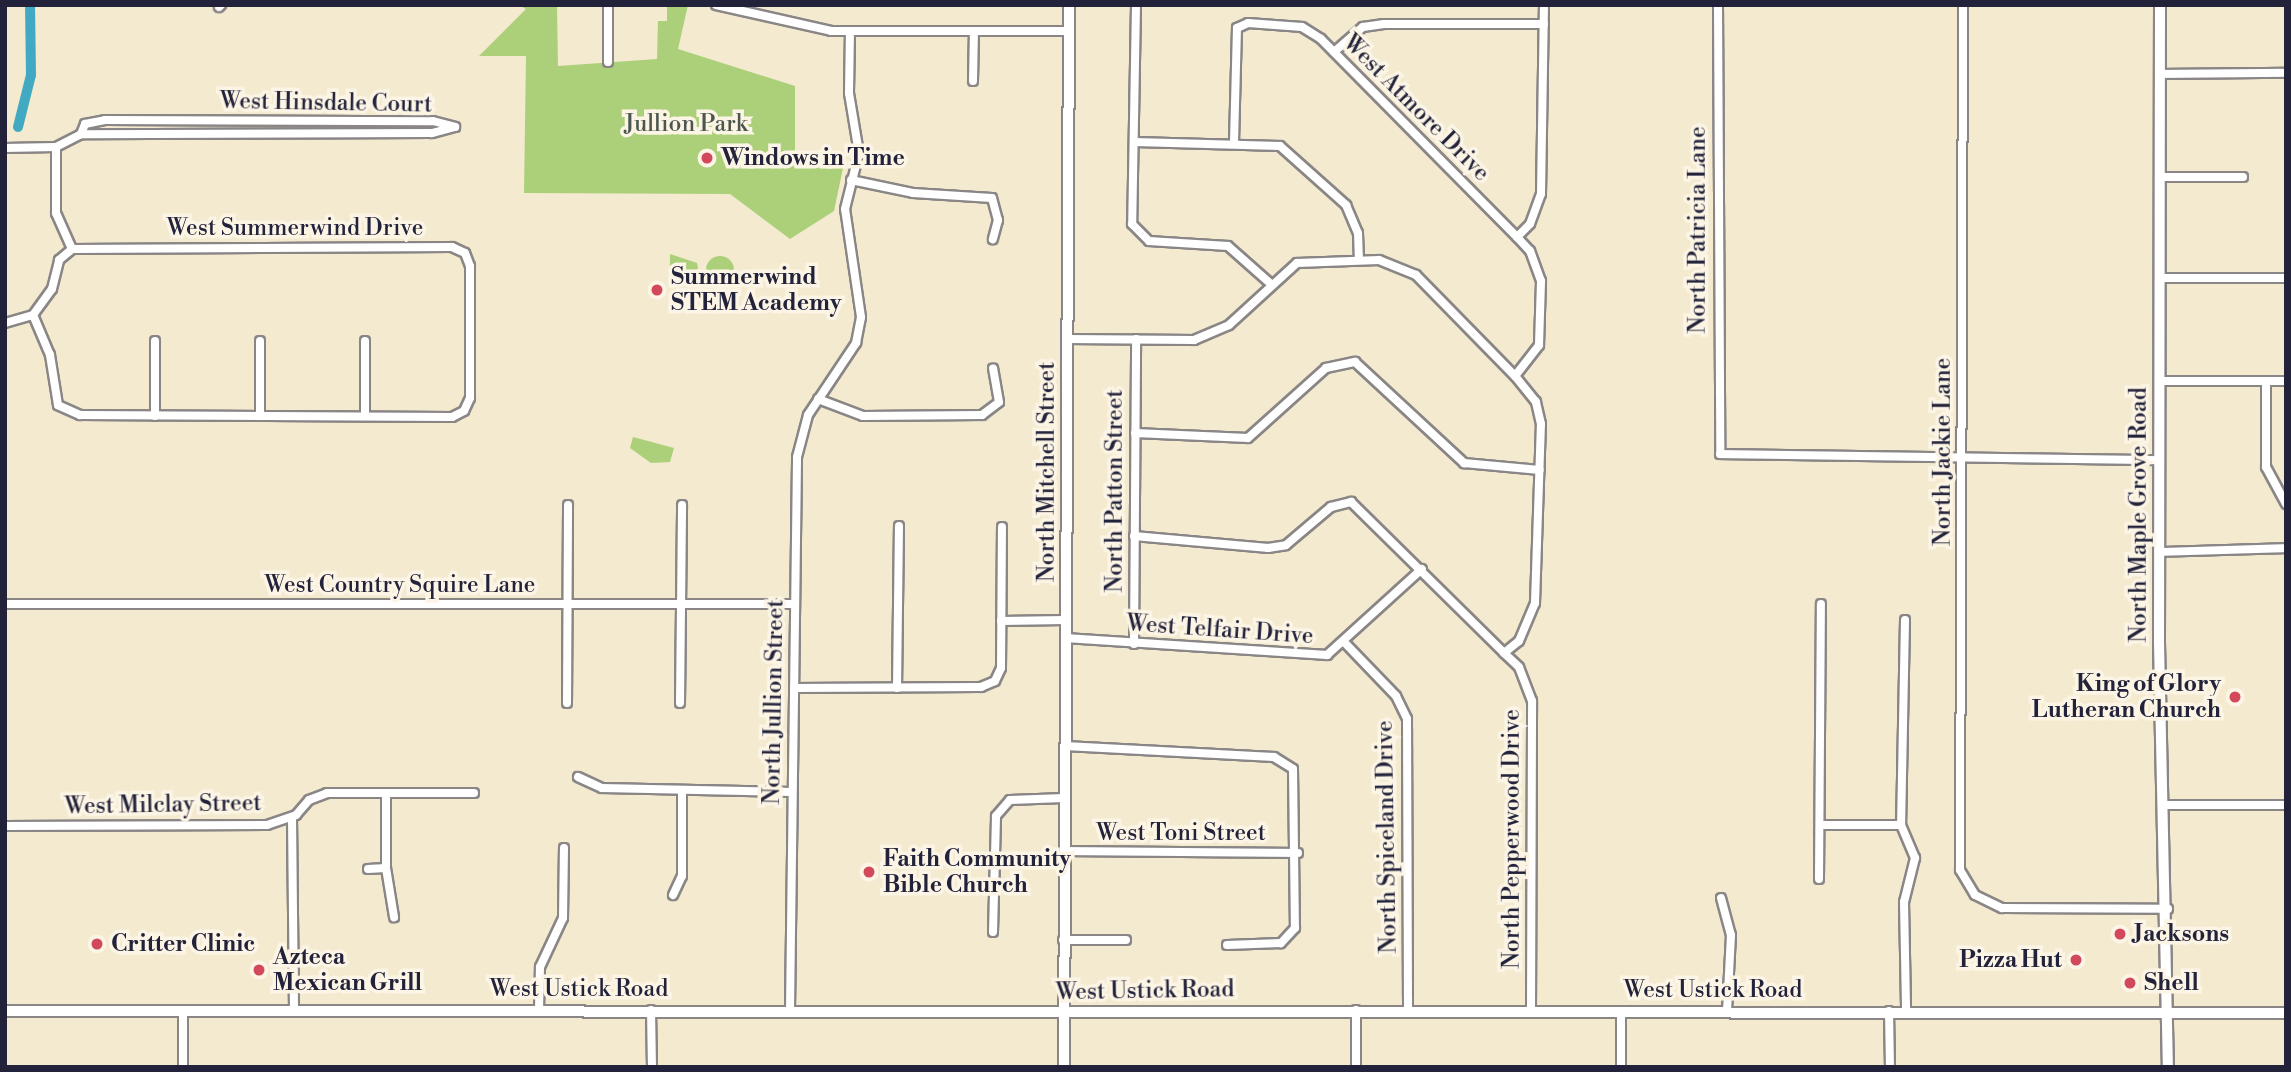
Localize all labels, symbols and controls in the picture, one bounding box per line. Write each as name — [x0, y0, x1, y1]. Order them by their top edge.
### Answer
street label: West Atmore Drive — [1337, 29, 1495, 187]
street label: West Hinsdale Court — [220, 87, 432, 119]
park label: Jullion Park — [624, 110, 748, 138]
street label: North Patricia Lane — [1684, 126, 1712, 334]
place label: Windows in Time — [721, 144, 905, 172]
marker: Windows in Time — [699, 150, 715, 166]
street label: West Summerwind Drive — [167, 214, 423, 242]
place label: Summerwind STEM Academy — [671, 263, 842, 317]
marker: Summerwind STEM Academy — [649, 282, 665, 298]
street label: North Jackie Lane — [1929, 358, 1957, 546]
street label: North Mitchell Street — [1033, 362, 1061, 582]
street label: North Maple Grove Road — [2125, 387, 2153, 643]
street label: North Patton Street — [1101, 389, 1129, 593]
street label: West Country Squire Lane — [265, 571, 535, 599]
street label: North Jullion Street — [758, 599, 790, 805]
street label: West Telfair Drive — [1126, 610, 1314, 650]
place label: King of Glory Lutheran Church — [2032, 670, 2221, 724]
marker: King of Glory Lutheran Church — [2227, 689, 2243, 705]
street label: North Pepperwood Drive — [1498, 709, 1526, 969]
street label: North Spiceland Drive — [1371, 720, 1403, 954]
street label: West Milclay Street — [64, 789, 262, 821]
street label: West Toni Street — [1096, 819, 1266, 847]
place label: Faith Community Bible Church — [883, 845, 1071, 899]
marker: Faith Community Bible Church — [861, 864, 877, 880]
place label: Jacksons — [2134, 920, 2229, 948]
marker: Jacksons — [2112, 926, 2128, 942]
place label: Critter Clinic — [111, 930, 255, 958]
marker: Critter Clinic — [89, 936, 105, 952]
place label: Azteca Mexican Grill — [273, 943, 422, 997]
place label: Pizza Hut — [1959, 946, 2062, 974]
marker: Pizza Hut — [2068, 952, 2084, 968]
marker: Azteca Mexican Grill — [251, 962, 267, 978]
place label: Shell — [2144, 969, 2199, 997]
street label: West Ustick Road — [490, 975, 668, 1003]
marker: Shell — [2122, 975, 2138, 991]
street label: West Ustick Road — [1056, 976, 1234, 1006]
street label: West Ustick Road — [1624, 976, 1802, 1004]

